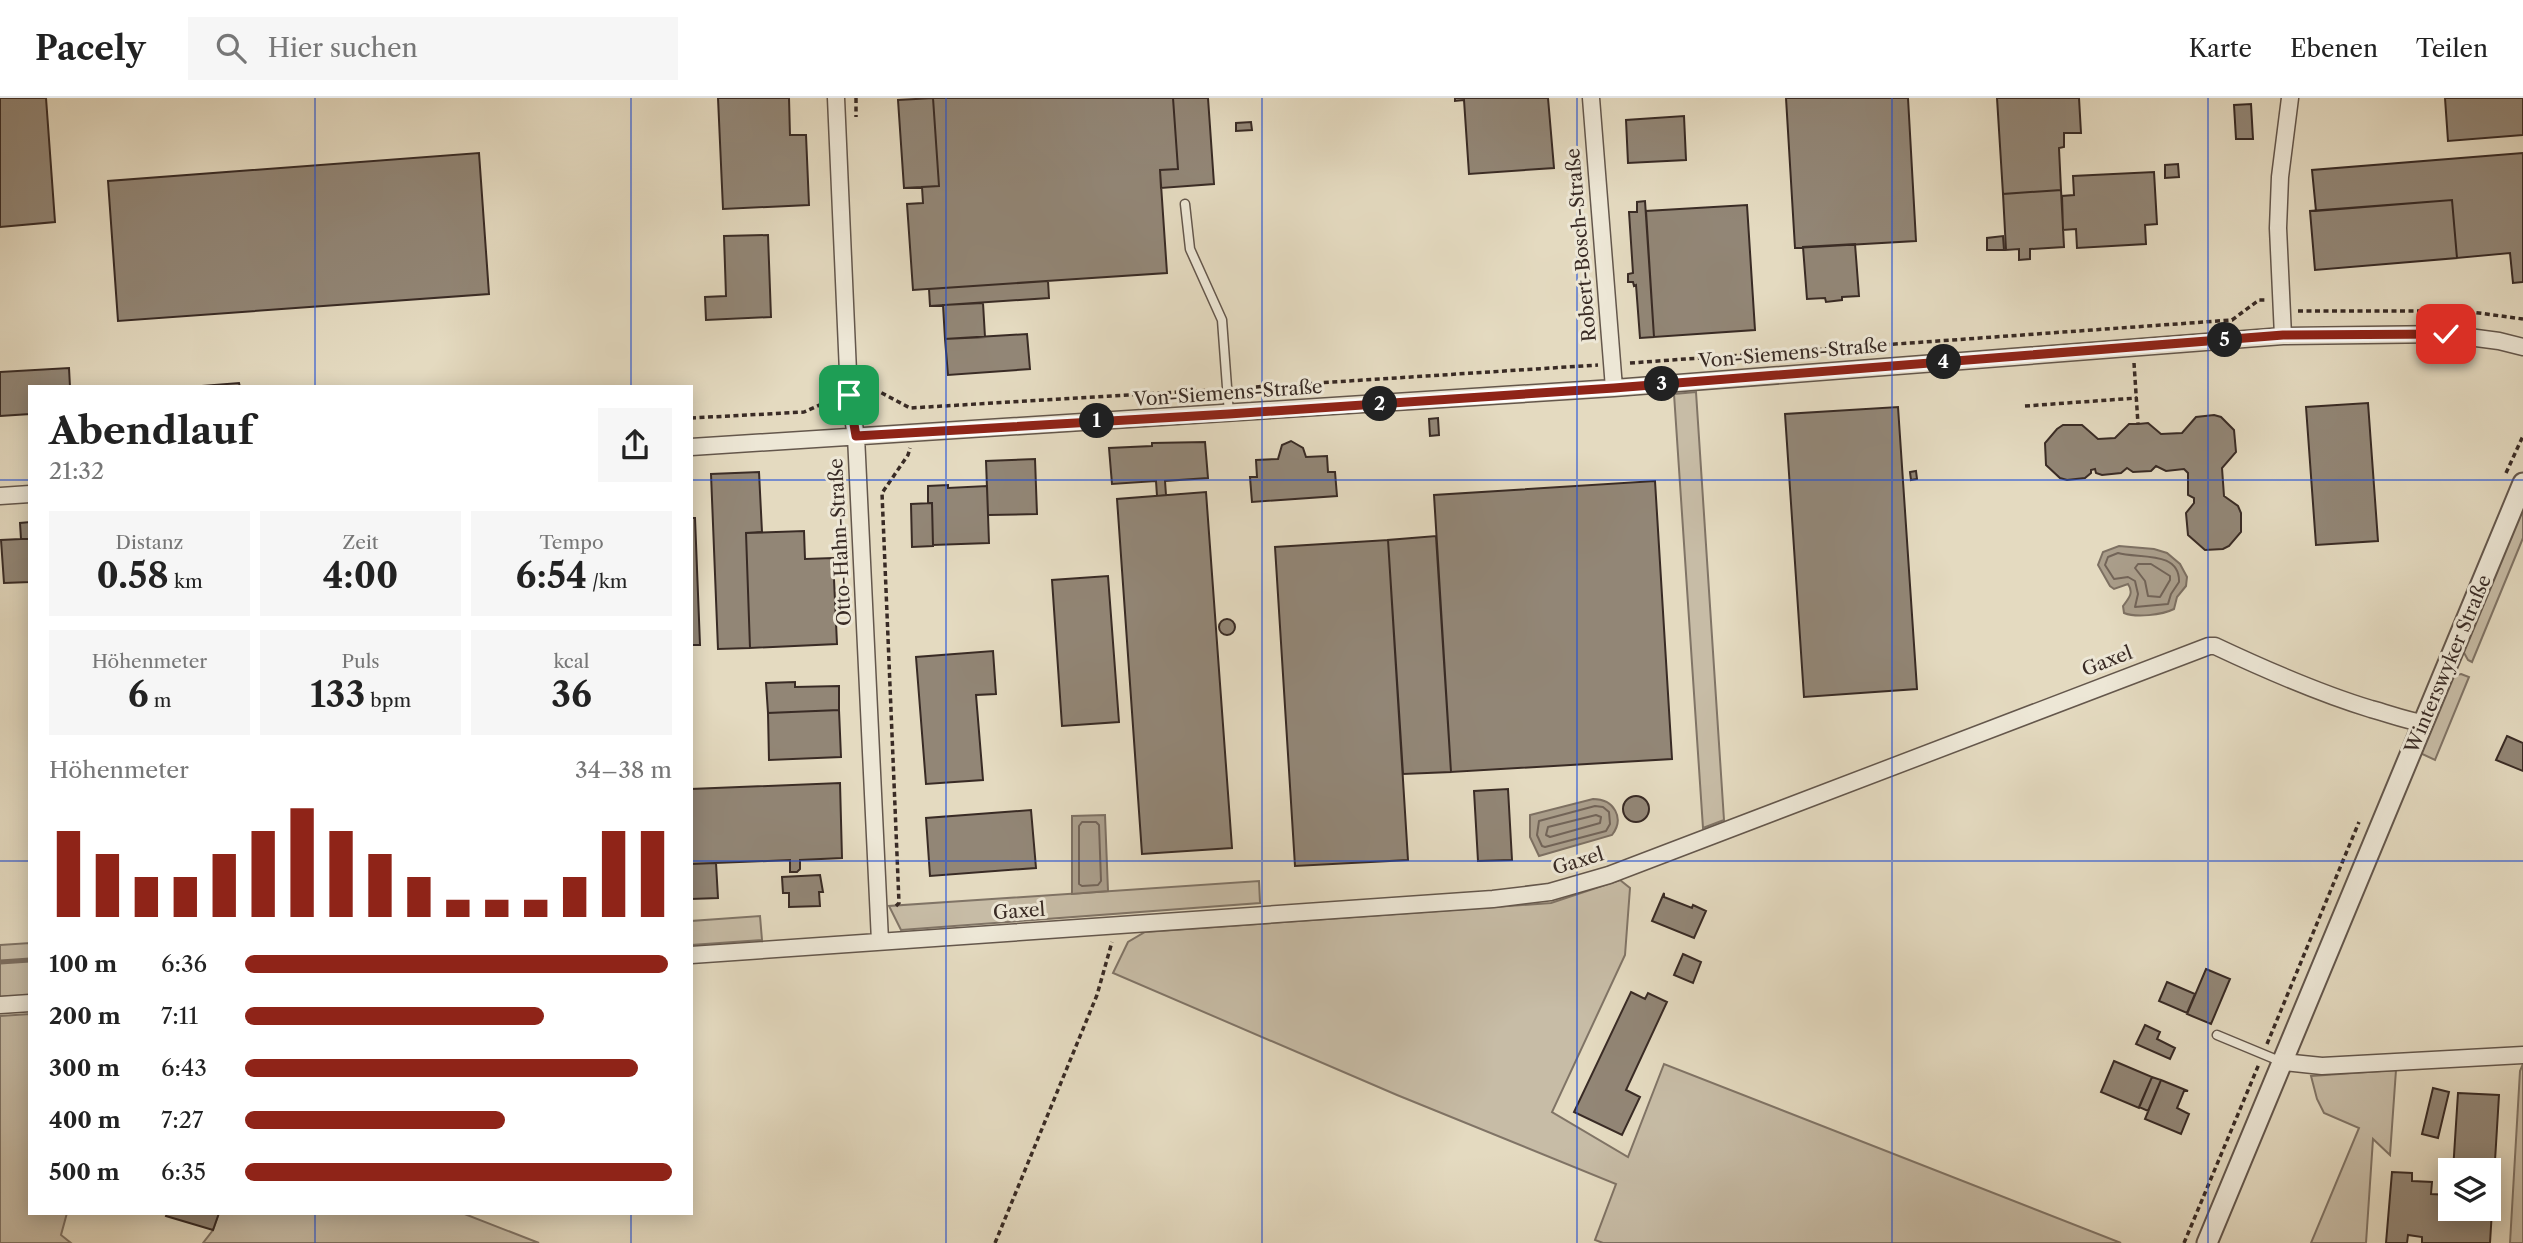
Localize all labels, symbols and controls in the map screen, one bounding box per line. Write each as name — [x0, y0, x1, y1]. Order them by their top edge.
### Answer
search box — [188, 17, 678, 80]
text: Pacely — [35, 28, 146, 69]
icon: search — [212, 29, 250, 67]
text: Hier suchen — [268, 32, 418, 64]
text: Karte — [2189, 34, 2252, 63]
text: Ebenen — [2290, 34, 2378, 63]
text: Teilen — [2416, 34, 2488, 63]
street label: Robert-Bosch-Straße — [1561, 147, 1601, 343]
pin — [2416, 304, 2476, 364]
icon: check — [2427, 315, 2465, 353]
pin: 5 — [2208, 322, 2242, 358]
text: 5 — [2219, 328, 2230, 351]
street label: Von-Siemens-Straße — [1697, 333, 1888, 373]
pin: 4 — [1926, 344, 1962, 380]
text: 4 — [1938, 350, 1949, 373]
pin — [819, 365, 879, 425]
pin: 3 — [1644, 366, 1680, 402]
text: 3 — [1656, 372, 1667, 395]
street label: Von-Siemens-Straße — [1132, 375, 1323, 411]
icon: arrive — [830, 376, 868, 414]
pin: 2 — [1362, 386, 1398, 422]
text: 2 — [1374, 392, 1385, 415]
pin: 1 — [1080, 404, 1114, 438]
text: Abendlauf — [49, 407, 254, 454]
button: share — [598, 408, 672, 482]
text: 1 — [1092, 409, 1101, 432]
text: 21:32 — [49, 457, 104, 485]
street label: Otto-Hahn-Straße — [824, 458, 856, 626]
text: Distanz — [116, 531, 183, 554]
text: Zeit — [343, 531, 379, 554]
text: Tempo — [539, 531, 604, 554]
text: 0.58 — [96, 554, 169, 597]
text: 4:00 — [323, 554, 398, 597]
text: 6:54 — [516, 554, 587, 597]
text: km — [169, 570, 203, 593]
text: /km — [587, 570, 627, 593]
street label: Winterswyker Straße — [2400, 571, 2496, 758]
street label: Gaxel — [2078, 641, 2136, 681]
text: Höhenmeter — [92, 650, 207, 673]
text: Puls — [341, 650, 380, 673]
text: kcal — [554, 650, 589, 673]
text: 6 — [128, 673, 149, 716]
text: 133 — [310, 673, 365, 716]
text: 36 — [551, 673, 592, 716]
text: m — [149, 689, 171, 712]
text: bpm — [365, 689, 411, 712]
text: Höhenmeter — [49, 756, 189, 784]
text: 34–38 m — [575, 756, 672, 784]
street label: Gaxel — [1550, 842, 1607, 880]
street label: Gaxel — [992, 898, 1046, 924]
text: 100 m — [49, 950, 117, 978]
text: 6:36 — [161, 950, 207, 978]
text: 200 m — [49, 1002, 121, 1030]
text: 7:11 — [161, 1002, 198, 1030]
text: 300 m — [49, 1054, 120, 1082]
text: 6:43 — [161, 1054, 207, 1082]
text: 400 m — [49, 1106, 121, 1134]
text: 7:27 — [161, 1106, 203, 1134]
text: 500 m — [49, 1158, 120, 1186]
text: 6:35 — [161, 1158, 206, 1186]
map controls — [2438, 1158, 2501, 1221]
button: layers — [2438, 1158, 2501, 1221]

